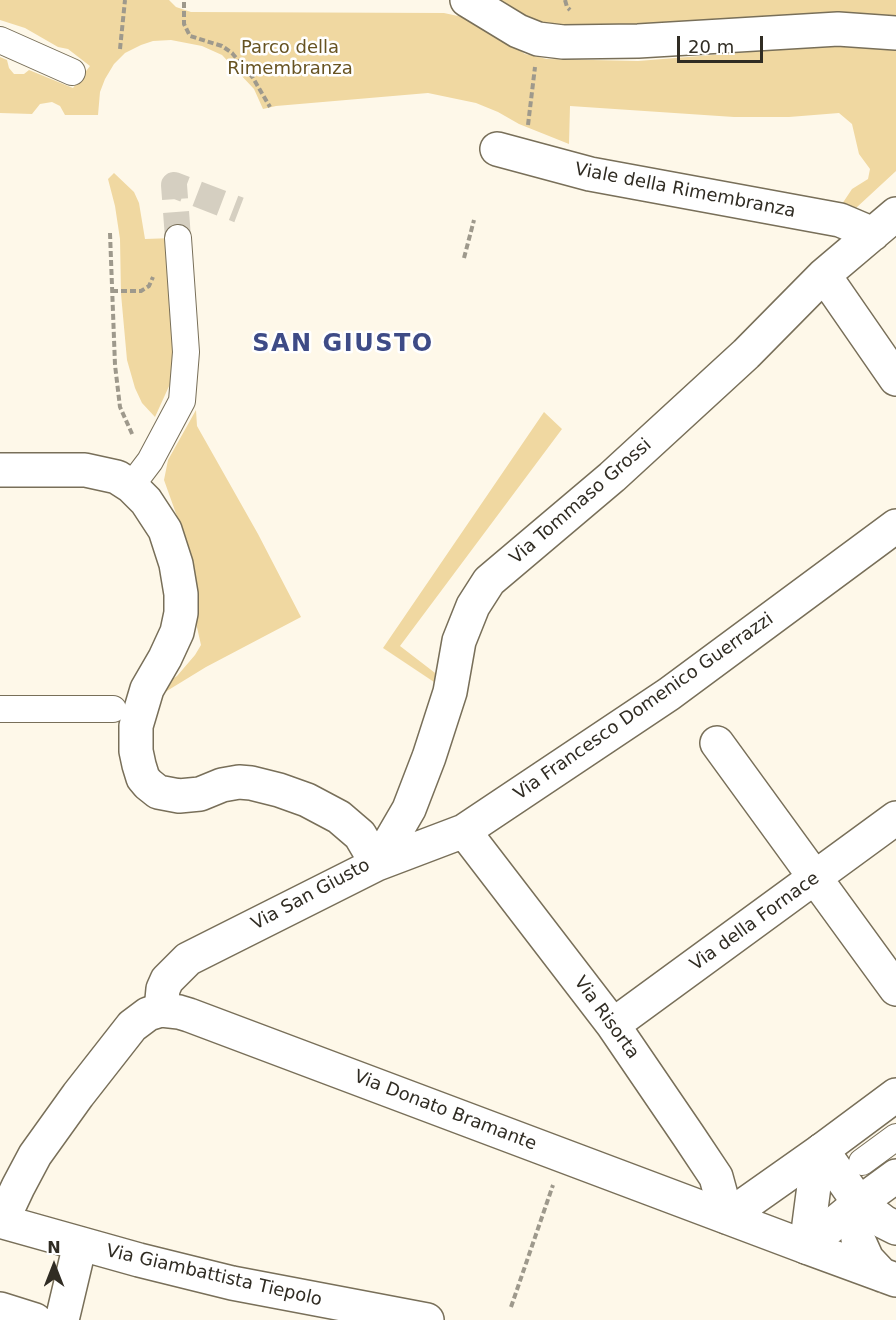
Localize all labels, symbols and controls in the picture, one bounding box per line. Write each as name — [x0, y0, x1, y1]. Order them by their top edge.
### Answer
scale bar — [680, 24, 766, 62]
text: 20 m — [688, 36, 734, 57]
park label: Parco della Rimembranza — [227, 37, 353, 80]
street label: Viale della Rimembranza — [573, 159, 797, 223]
district label: SAN GIUSTO — [252, 331, 434, 359]
street label: Via Tommaso Grossi — [506, 435, 656, 569]
street label: Via Francesco Domenico Guerrazzi — [510, 609, 778, 805]
street label: Via San Giusto — [248, 855, 374, 935]
street label: Via della Fornace — [686, 868, 824, 976]
street label: Via Risorta — [569, 972, 643, 1064]
street label: Via Donato Bramante — [351, 1066, 539, 1156]
north arrow — [24, 1236, 84, 1296]
text: N — [47, 1238, 61, 1257]
street label: Via Giambattista Tiepolo — [104, 1241, 324, 1311]

